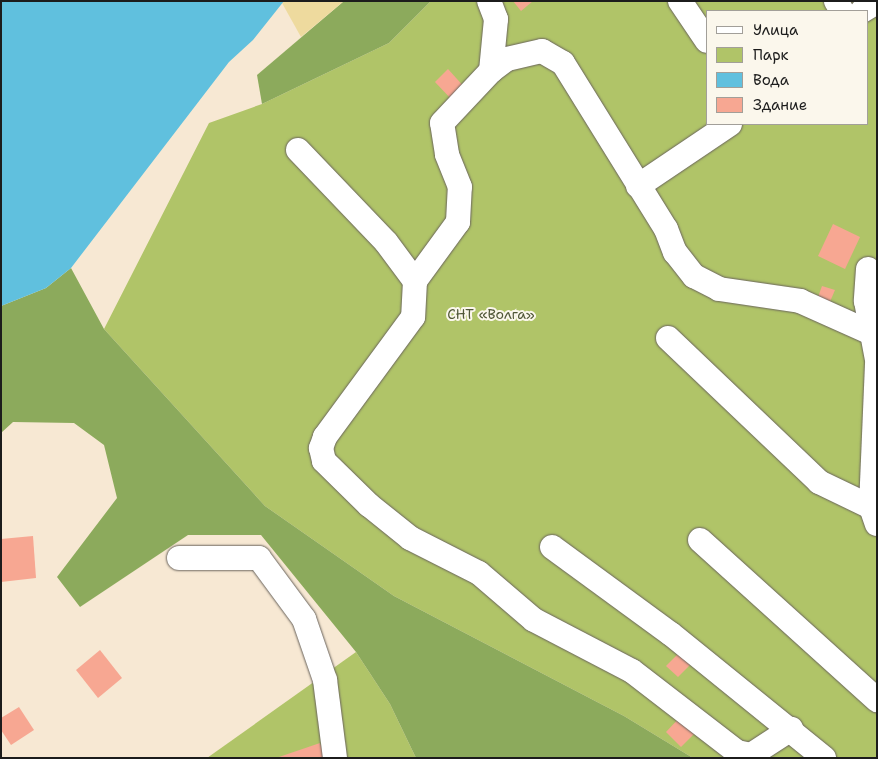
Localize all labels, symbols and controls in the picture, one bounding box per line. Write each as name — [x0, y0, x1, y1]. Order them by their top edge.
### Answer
legend — [706, 10, 868, 125]
text: Улица — [753, 20, 798, 40]
text: Парк — [753, 45, 789, 65]
text: Вода — [753, 70, 789, 90]
text: Здание — [753, 95, 807, 115]
park label: СНТ «Волга» — [447, 306, 535, 322]

